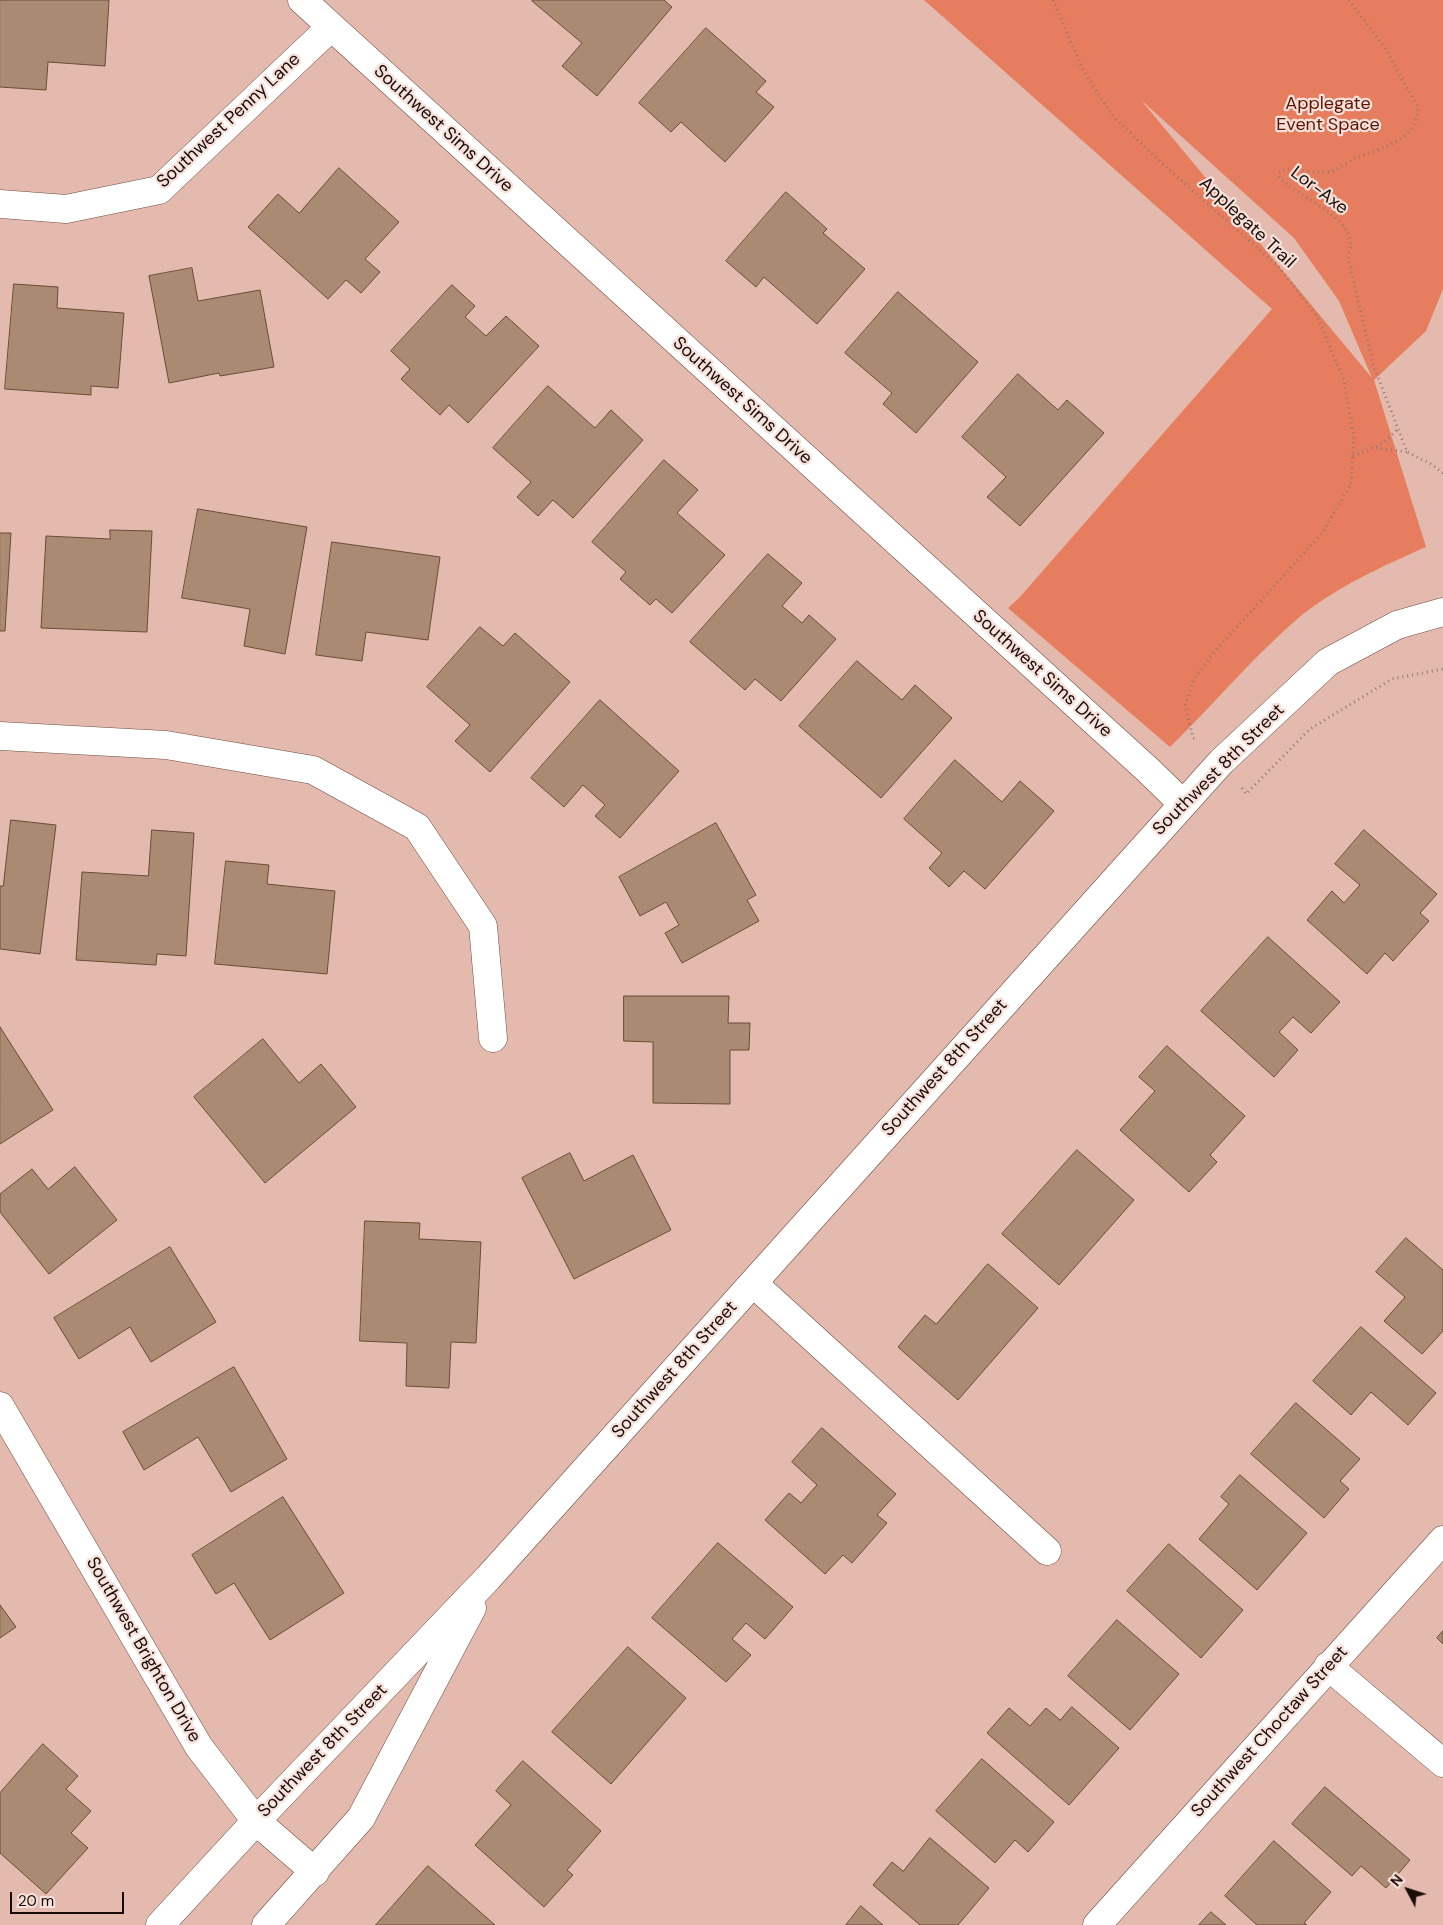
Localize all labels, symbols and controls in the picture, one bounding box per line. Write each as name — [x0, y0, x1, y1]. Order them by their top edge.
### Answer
street label: Southwest Penny Lane — [153, 49, 305, 193]
street label: Southwest Sims Drive — [369, 61, 517, 197]
park label: Applegate Event Space — [1276, 93, 1380, 136]
street label: Lor-Axe — [1286, 162, 1352, 220]
street label: Applegate Trail — [1194, 173, 1300, 273]
street label: Southwest Sims Drive — [668, 333, 816, 469]
street label: Southwest Sims Drive — [968, 606, 1116, 742]
street label: Southwest 8th Street — [1149, 700, 1289, 840]
street label: Southwest 8th Street — [878, 995, 1012, 1141]
street label: Southwest 8th Street — [608, 1297, 742, 1443]
street label: Southwest Brighton Drive — [81, 1554, 205, 1746]
street label: Southwest Choctaw Street — [1187, 1642, 1353, 1822]
street label: Southwest 8th Street — [254, 1680, 392, 1822]
north arrow — [1383, 1865, 1433, 1915]
text: N — [1386, 1871, 1407, 1890]
scale bar — [12, 1882, 126, 1914]
text: 20 m — [18, 1891, 54, 1911]

